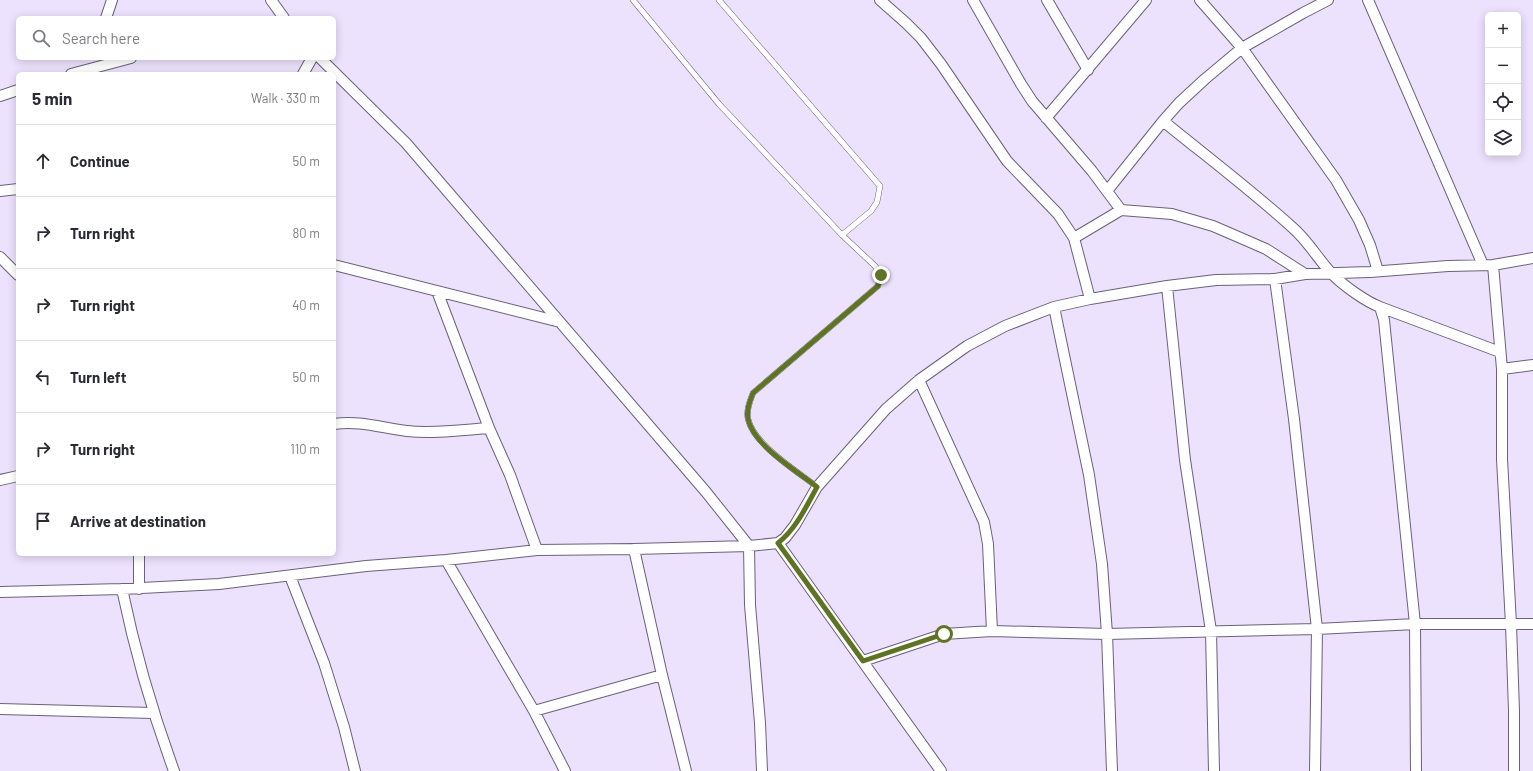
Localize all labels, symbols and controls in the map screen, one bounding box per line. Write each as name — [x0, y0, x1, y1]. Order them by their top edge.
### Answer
map controls — [1485, 12, 1521, 156]
button: + — [1485, 12, 1521, 48]
search box — [16, 16, 336, 60]
icon: search — [30, 27, 52, 49]
text: Search here — [62, 29, 140, 47]
button: − — [1485, 48, 1521, 84]
button: locate — [1485, 84, 1521, 120]
text: 5 min — [32, 88, 72, 108]
text: Walk · 330 m — [251, 90, 320, 106]
button: layers — [1485, 120, 1521, 156]
icon: ahead — [32, 150, 54, 172]
text: Continue — [70, 152, 130, 170]
text: 50 m — [293, 153, 320, 169]
icon: right — [32, 222, 54, 244]
text: Turn right — [70, 224, 135, 242]
text: 80 m — [293, 225, 320, 241]
route end — [872, 266, 890, 284]
icon: right — [32, 294, 54, 316]
text: Turn right — [70, 296, 135, 314]
text: 40 m — [292, 297, 320, 313]
icon: left — [32, 366, 54, 388]
text: Turn left — [70, 368, 126, 386]
text: 50 m — [293, 369, 320, 385]
icon: right — [32, 438, 54, 460]
text: Turn right — [70, 440, 135, 458]
text: 110 m — [290, 441, 320, 457]
icon: arrive — [32, 510, 54, 532]
text: Arrive at destination — [70, 512, 206, 530]
route start — [935, 625, 953, 643]

